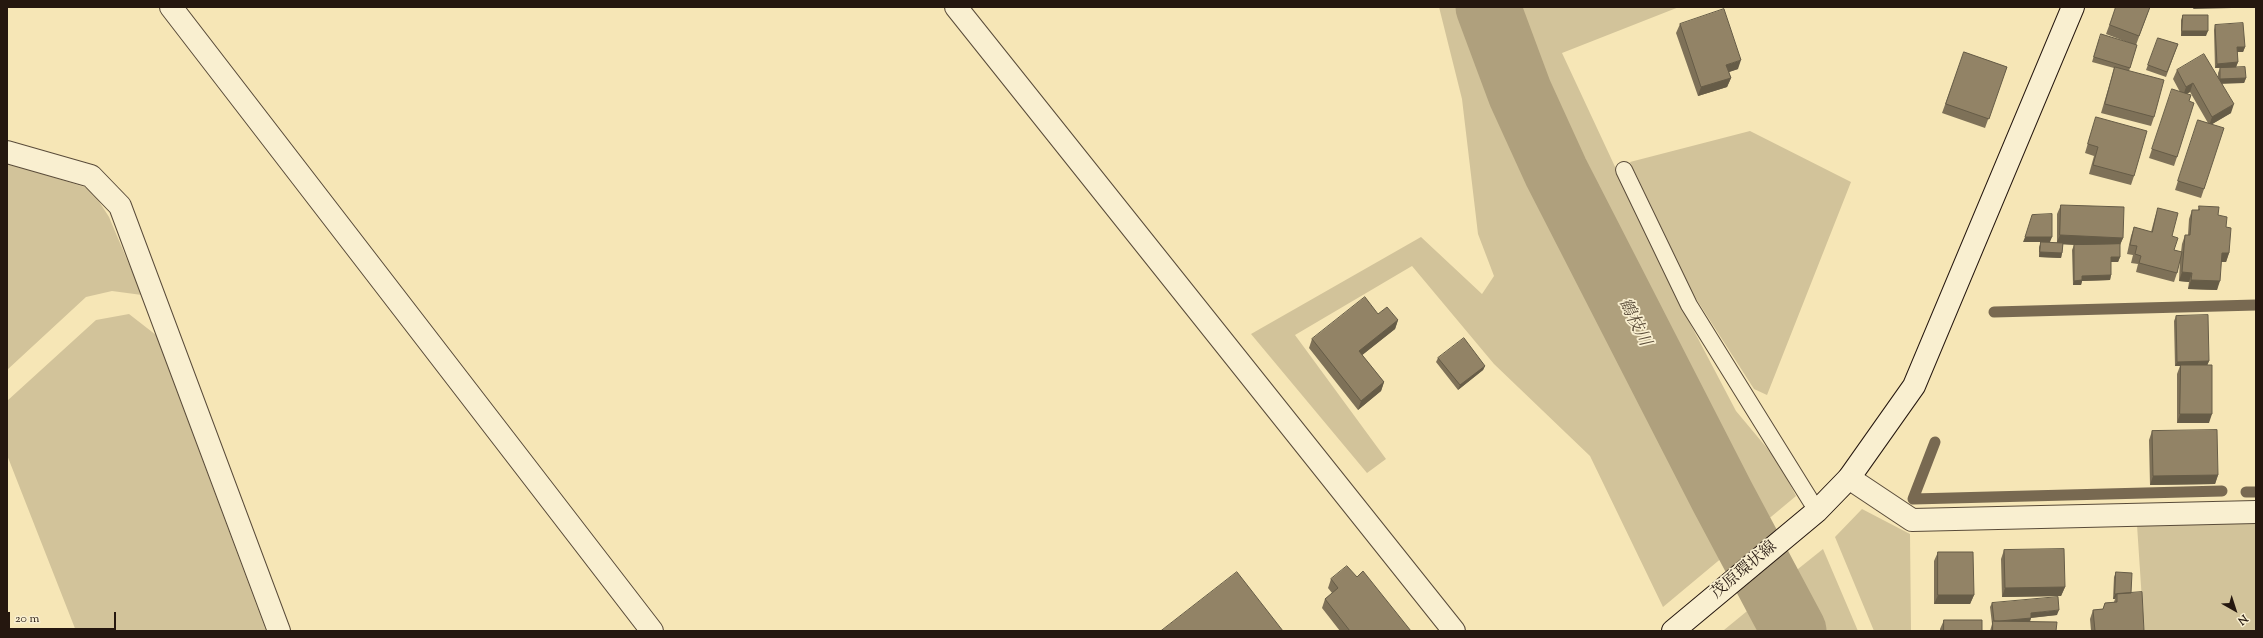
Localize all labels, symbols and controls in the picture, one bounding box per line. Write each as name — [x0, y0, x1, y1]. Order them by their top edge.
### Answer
water label: 鶴枝川 — [1612, 296, 1654, 350]
street label: 茂原環状線 — [1708, 538, 1782, 604]
north arrow — [2215, 590, 2255, 630]
scale bar — [10, 604, 118, 630]
text: 20 m — [15, 610, 39, 628]
text: N — [2234, 610, 2251, 628]

